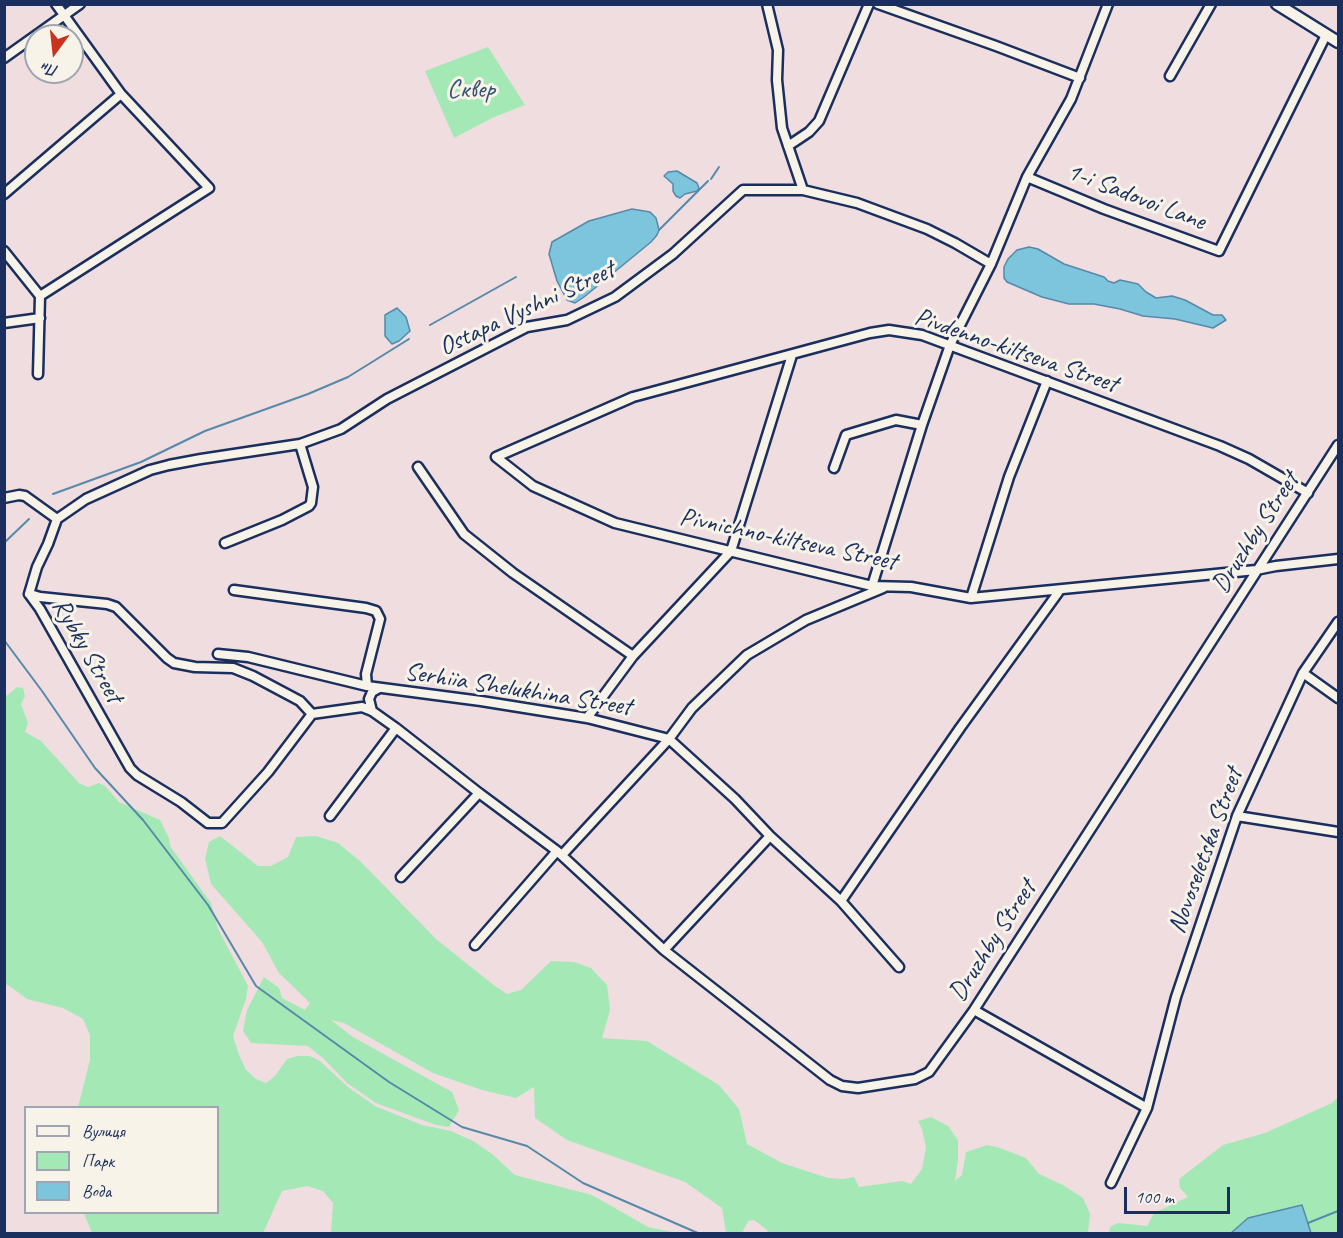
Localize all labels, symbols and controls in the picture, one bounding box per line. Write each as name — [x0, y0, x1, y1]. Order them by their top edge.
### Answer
north arrow — [24, 24, 84, 84]
text: Пн — [39, 58, 61, 81]
park label: Сквер — [447, 74, 495, 106]
street label: 1-i Sadovoi Lane — [1062, 156, 1210, 238]
street label: Ostapa Vyshni Street — [434, 255, 620, 363]
street label: Pivdenno-kiltseva Street — [910, 302, 1122, 400]
street label: Druzhby Street — [1206, 467, 1306, 599]
street label: Pivnichno-kiltseva Street — [677, 502, 899, 578]
street label: Rybky Street — [45, 593, 129, 709]
street label: Serhiia Shelukhina Street — [402, 657, 634, 723]
street label: Novoseletska Street — [1162, 764, 1250, 938]
street label: Druzhby Street — [943, 875, 1043, 1007]
legend — [24, 1106, 219, 1214]
text: Вулиця — [82, 1120, 125, 1142]
text: Парк — [82, 1150, 114, 1172]
scale bar — [1127, 1175, 1234, 1213]
text: Вода — [82, 1180, 111, 1202]
text: 100 m — [1135, 1186, 1174, 1208]

